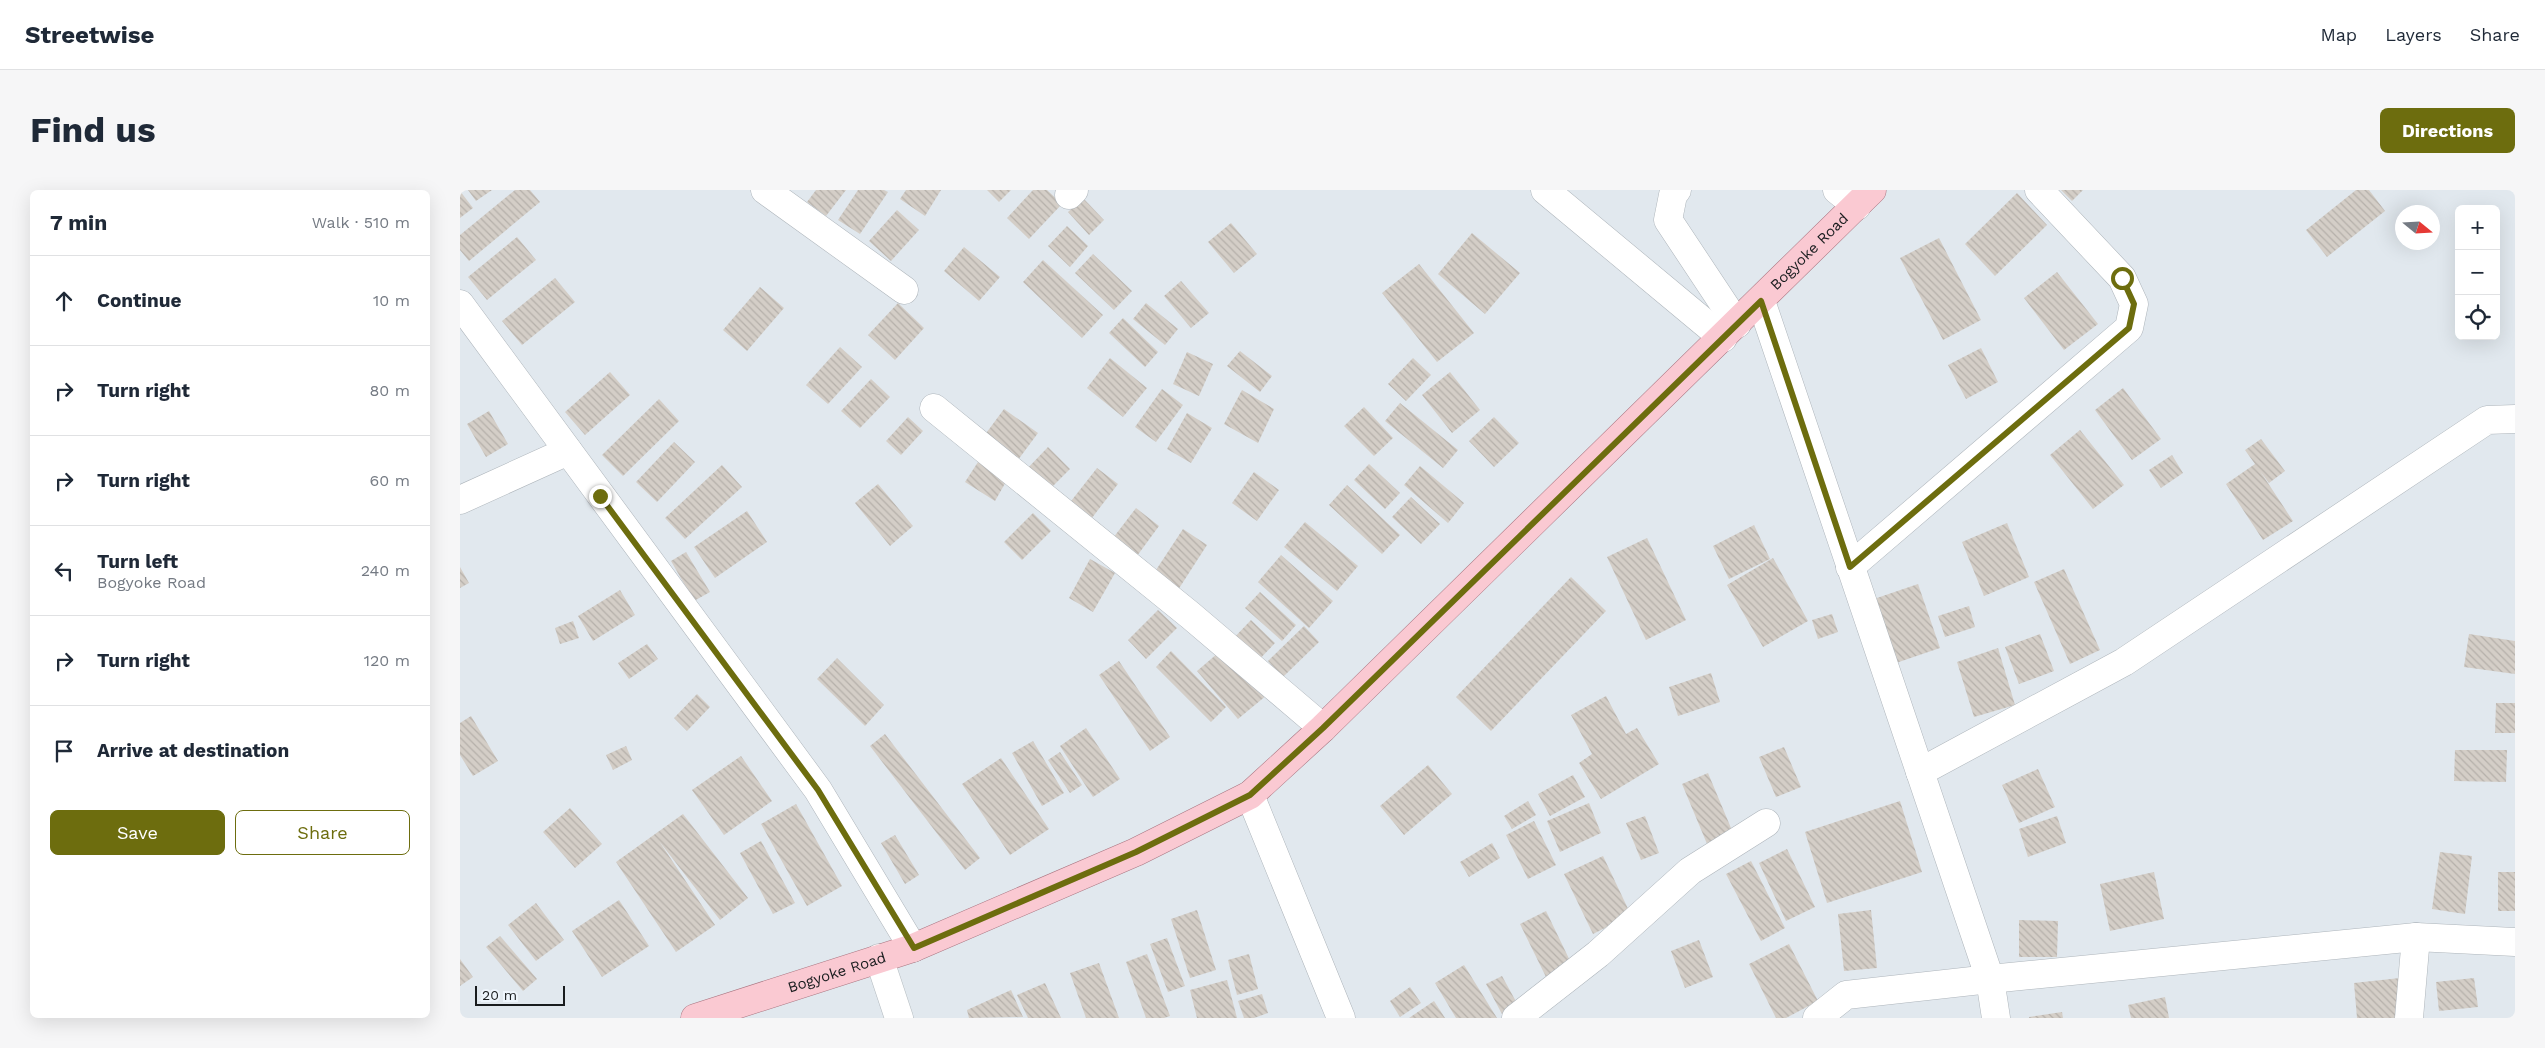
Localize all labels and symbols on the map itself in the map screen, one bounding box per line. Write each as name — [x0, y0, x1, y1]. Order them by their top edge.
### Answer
north arrow — [2395, 205, 2440, 250]
street label: Bogyoke Road — [1766, 209, 1852, 294]
route start — [2111, 267, 2134, 290]
route end — [589, 485, 612, 508]
street label: Bogyoke Road — [785, 948, 888, 997]
scale bar — [475, 983, 565, 1006]

